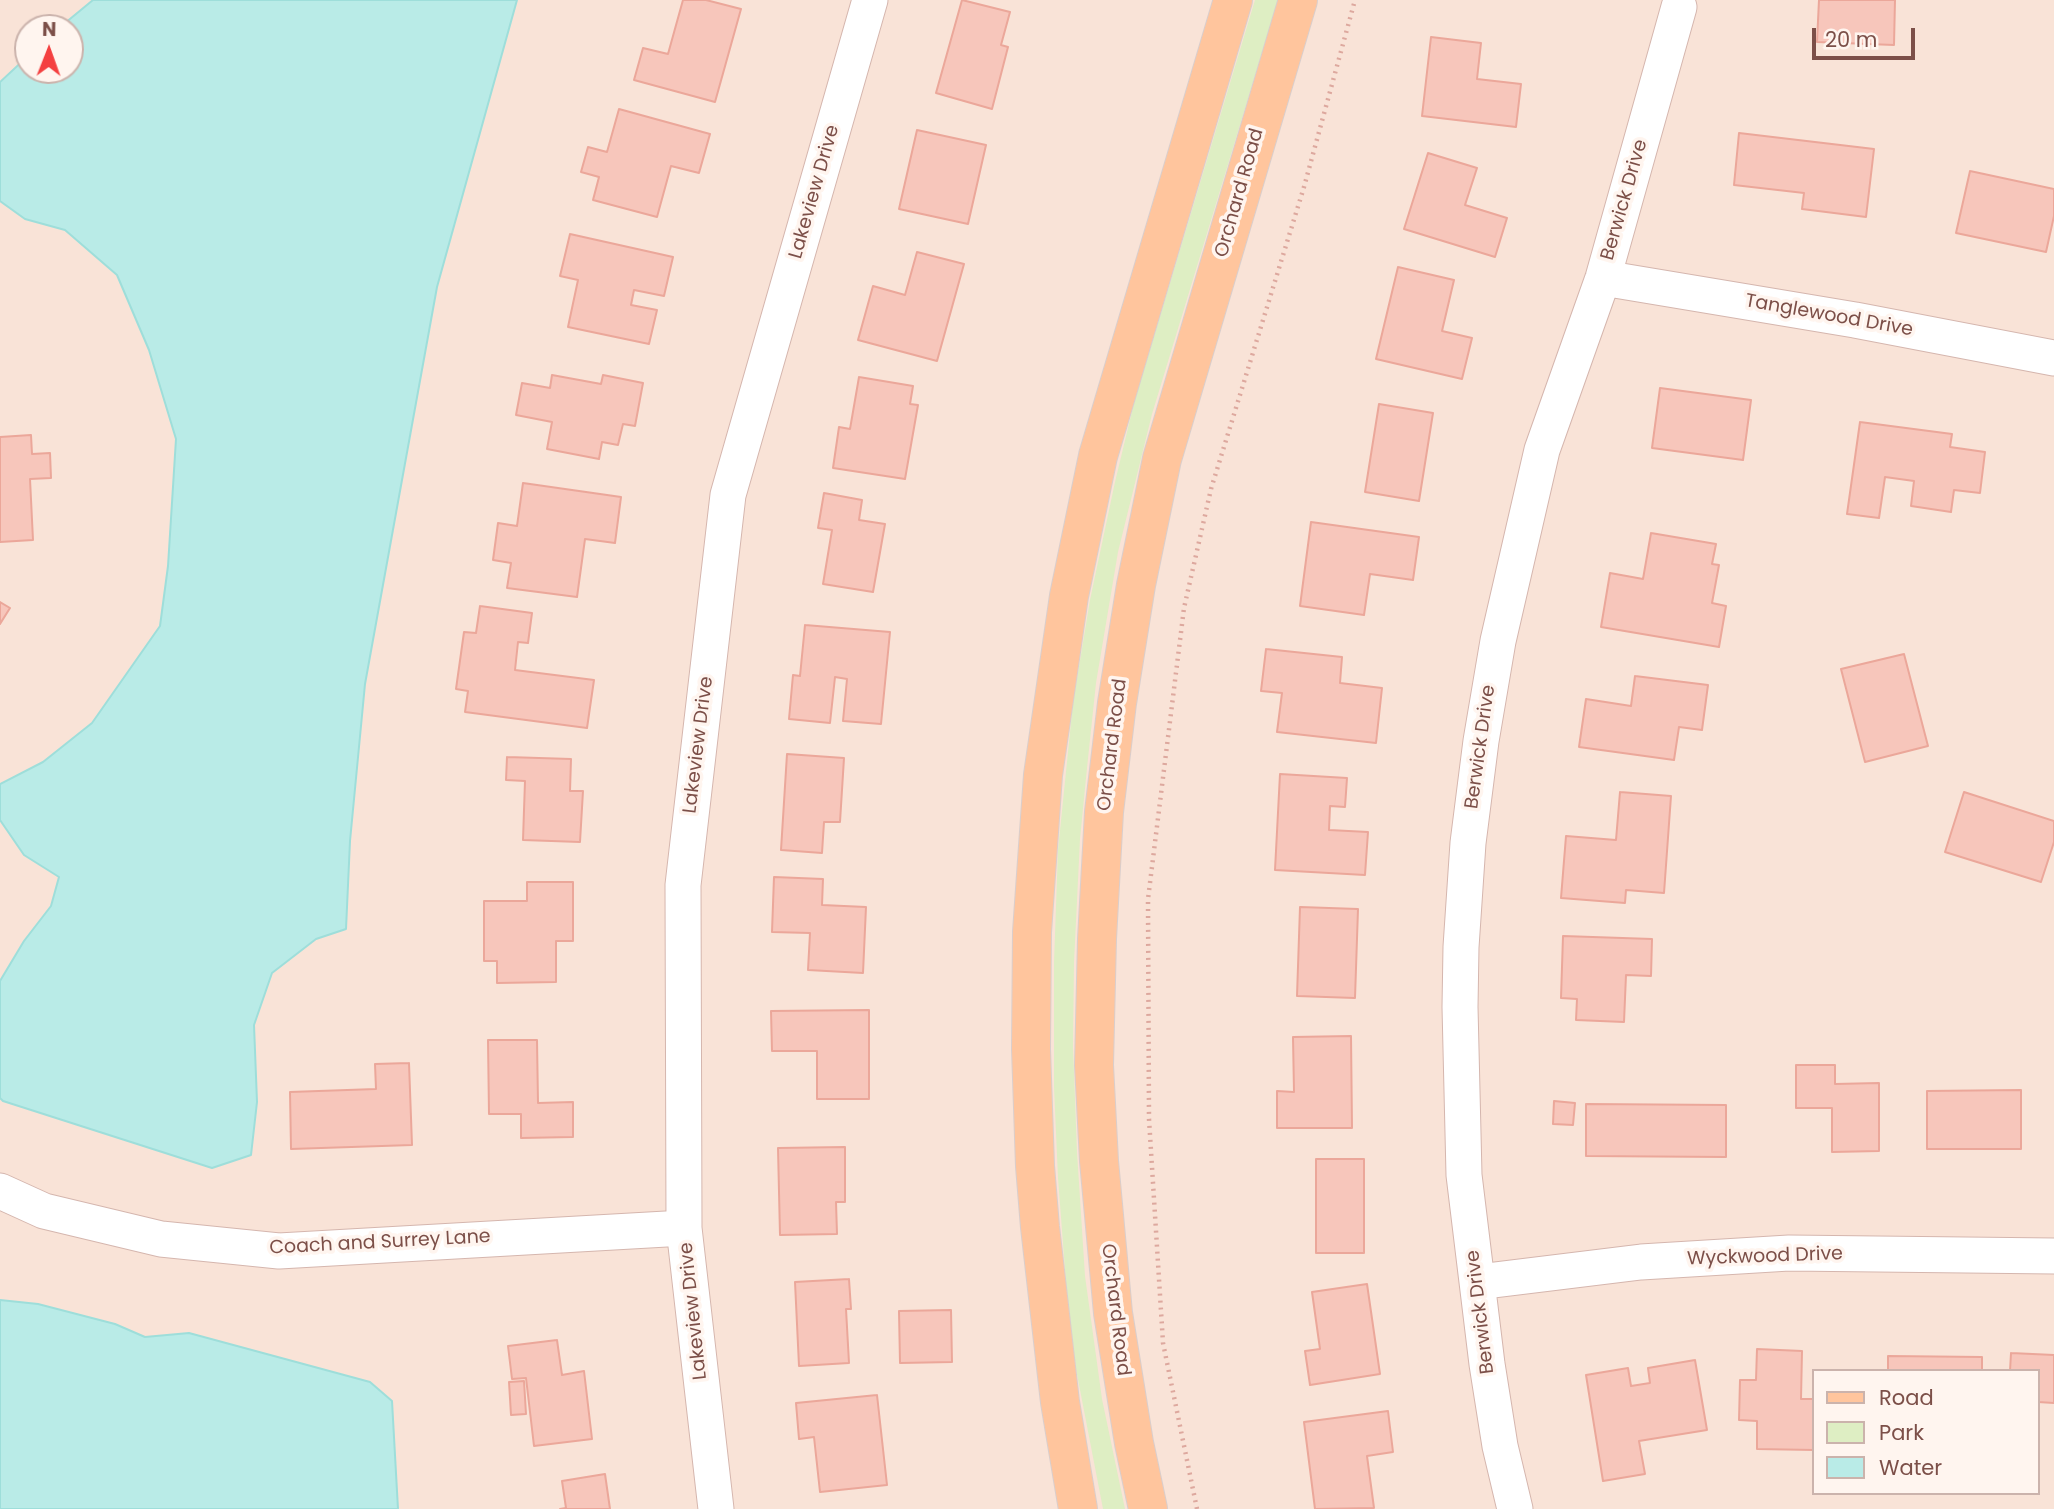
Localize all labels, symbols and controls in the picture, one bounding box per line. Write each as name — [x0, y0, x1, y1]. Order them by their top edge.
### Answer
north arrow — [14, 14, 84, 84]
scale bar — [1816, 14, 1919, 58]
text: N — [42, 16, 57, 43]
text: 20 m — [1825, 25, 1878, 54]
street label: Lakeview Drive — [785, 123, 845, 261]
street label: Orchard Road — [1211, 126, 1269, 260]
street label: Berwick Drive — [1597, 137, 1653, 263]
street label: Tanglewood Drive — [1743, 290, 1915, 342]
street label: Lakeview Drive — [679, 675, 719, 815]
street label: Orchard Road — [1094, 678, 1132, 812]
street label: Berwick Drive — [1461, 684, 1501, 810]
street label: Coach and Surrey Lane — [269, 1226, 491, 1260]
street label: Lakeview Drive — [675, 1241, 713, 1381]
street label: Orchard Road — [1096, 1243, 1134, 1377]
street label: Wyckwood Drive — [1687, 1243, 1843, 1271]
street label: Berwick Drive — [1462, 1249, 1500, 1375]
legend — [1812, 1369, 2040, 1495]
text: Road — [1879, 1383, 1934, 1412]
text: Park — [1879, 1418, 1924, 1447]
text: Water — [1879, 1453, 1942, 1482]

